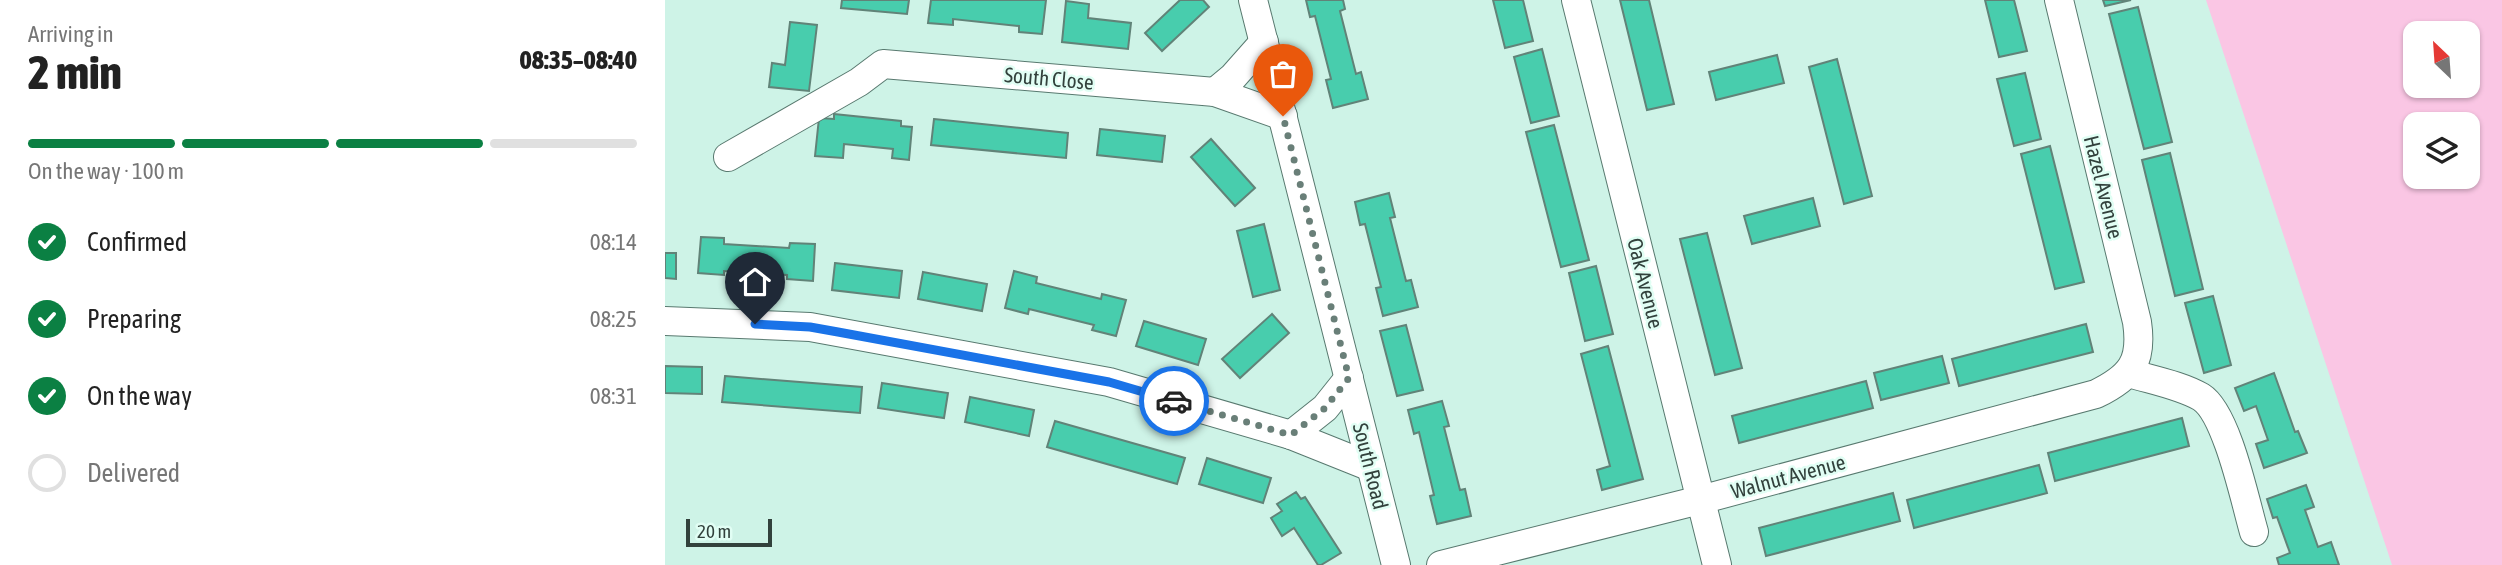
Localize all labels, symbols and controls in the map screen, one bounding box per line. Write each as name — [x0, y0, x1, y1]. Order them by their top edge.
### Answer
text: Arriving in — [28, 21, 114, 47]
north arrow — [2403, 21, 2480, 98]
map controls — [2403, 21, 2480, 189]
pin — [1253, 44, 1313, 116]
text: 08:35–08:40 — [520, 45, 637, 75]
text: 2 min — [28, 46, 122, 99]
icon: bag — [1264, 55, 1302, 93]
street label: South Close — [1003, 62, 1095, 94]
button: layers — [2403, 112, 2480, 189]
street label: Hazel Avenue — [2080, 133, 2128, 241]
text: On the way · 100 m — [28, 158, 184, 184]
icon: check — [28, 223, 66, 261]
text: Confirmed — [87, 227, 187, 257]
text: 08:14 — [590, 229, 637, 255]
street label: Oak Avenue — [1623, 235, 1669, 331]
pin — [725, 252, 785, 324]
icon: home — [736, 263, 774, 301]
icon: check — [28, 300, 66, 338]
text: Preparing — [87, 304, 181, 334]
text: 08:25 — [590, 306, 637, 332]
courier — [1139, 366, 1209, 436]
icon: check — [28, 377, 66, 415]
text: On the way — [87, 381, 192, 411]
icon: car — [1155, 382, 1193, 420]
text: 08:31 — [590, 383, 637, 409]
street label: South Road — [1349, 420, 1393, 512]
street label: Walnut Avenue — [1728, 449, 1848, 503]
text: Delivered — [87, 458, 180, 488]
scale bar — [686, 516, 772, 548]
text: 20 m — [697, 520, 731, 542]

